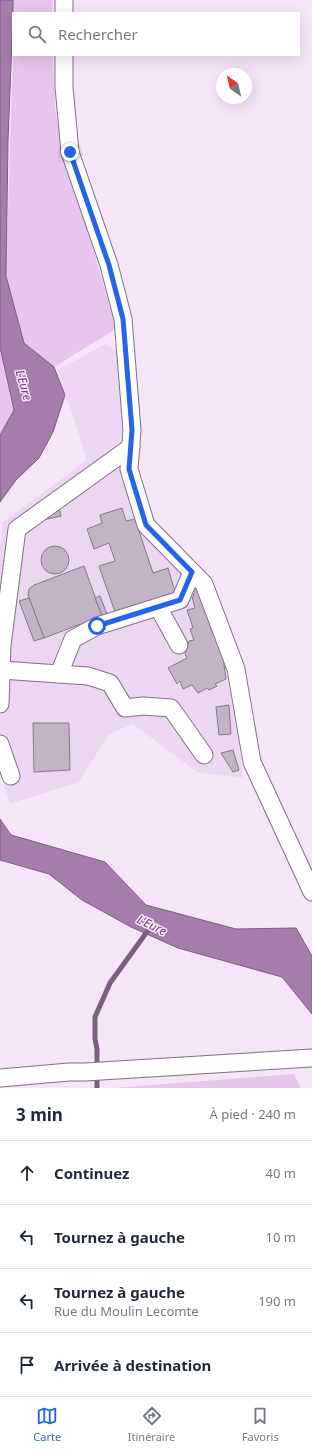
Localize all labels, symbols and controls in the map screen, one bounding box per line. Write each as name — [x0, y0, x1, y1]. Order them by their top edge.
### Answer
search box — [12, 12, 300, 56]
icon: search — [26, 23, 48, 45]
text: Rechercher — [58, 24, 138, 44]
north arrow — [216, 68, 252, 104]
route end — [61, 143, 79, 161]
water label: L'Eure — [12, 368, 36, 402]
route start — [88, 617, 106, 635]
water label: L'Eure — [134, 911, 170, 939]
text: 3 min — [16, 1103, 63, 1126]
text: À pied · 240 m — [210, 1105, 296, 1123]
icon: ahead — [16, 1162, 38, 1184]
text: Continuez — [54, 1163, 129, 1183]
text: 40 m — [266, 1164, 296, 1182]
icon: left — [16, 1226, 38, 1248]
text: Tournez à gauche — [54, 1227, 185, 1247]
text: 10 m — [266, 1228, 296, 1246]
text: Tournez à gauche — [54, 1282, 185, 1302]
icon: left — [16, 1290, 38, 1312]
text: 190 m — [258, 1292, 296, 1310]
text: Rue du Moulin Lecomte — [54, 1302, 198, 1320]
icon: arrive — [16, 1354, 38, 1376]
text: Arrivée à destination — [54, 1355, 211, 1375]
tab: Carte — [33, 1405, 61, 1444]
tab: Itinéraire — [128, 1405, 175, 1444]
tab: Favoris — [242, 1405, 279, 1444]

